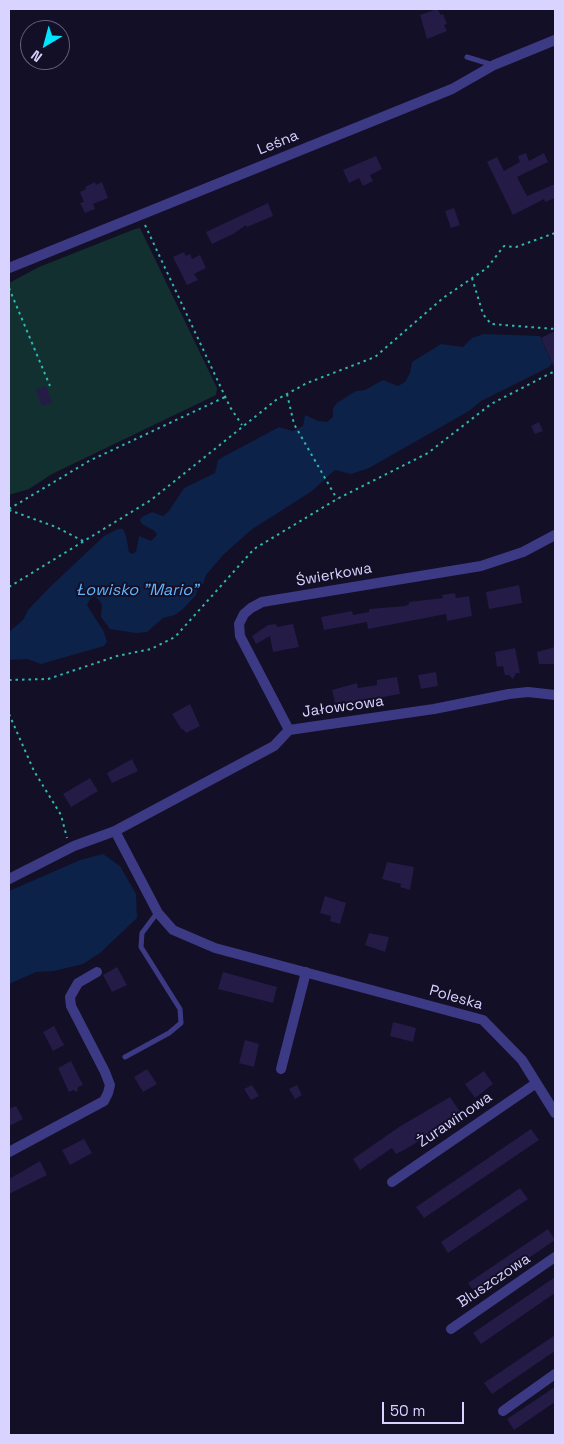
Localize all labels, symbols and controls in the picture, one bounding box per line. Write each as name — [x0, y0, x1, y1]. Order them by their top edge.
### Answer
north arrow — [20, 20, 70, 70]
text: N — [27, 46, 46, 66]
street label: Leśna — [255, 127, 301, 159]
street label: Świerkowa — [295, 559, 373, 591]
water label: Łowisko "Mario" — [76, 581, 198, 601]
street label: Jałowcowa — [301, 692, 385, 722]
street label: Poleska — [427, 982, 485, 1014]
street label: Żurawinowa — [414, 1088, 496, 1152]
street label: Bluszczowa — [454, 1250, 534, 1312]
scale bar — [384, 1392, 466, 1424]
text: 50 m — [390, 1401, 425, 1420]

